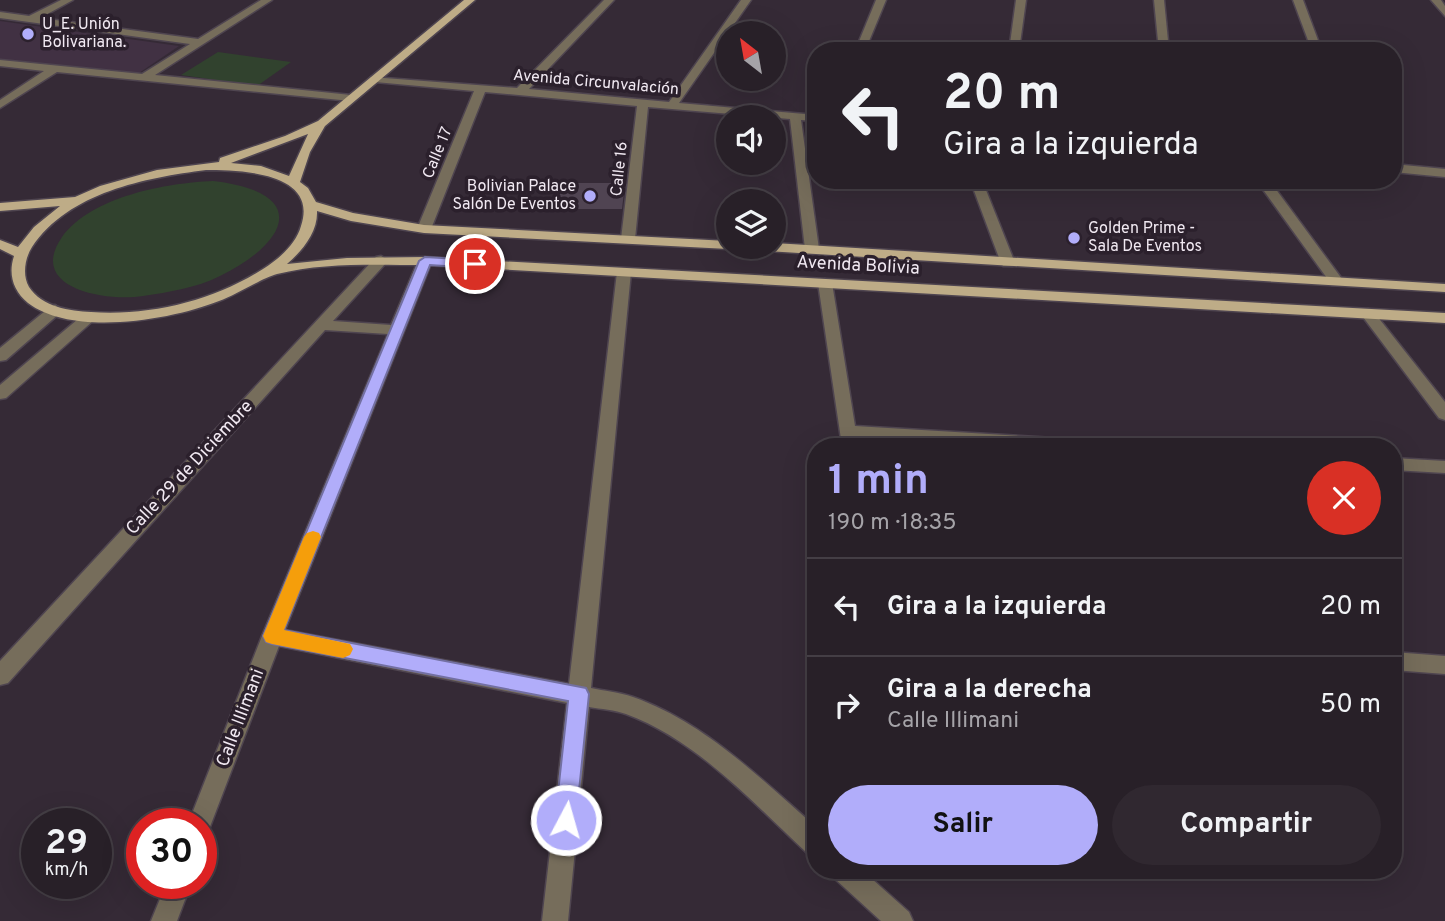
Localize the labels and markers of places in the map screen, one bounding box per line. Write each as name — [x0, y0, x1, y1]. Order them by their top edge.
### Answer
place label: U_E. Unión Bolivariana. — [42, 15, 126, 53]
marker: U_E. Unión Bolivariana. — [20, 26, 36, 42]
place label: Bolivian Palace Salón De Eventos — [452, 177, 576, 215]
marker: Bolivian Palace Salón De Eventos — [582, 188, 598, 204]
place label: Golden Prime - Sala De Eventos — [1088, 219, 1202, 257]
marker: Golden Prime - Sala De Eventos — [1066, 230, 1082, 246]
pin — [445, 234, 505, 294]

